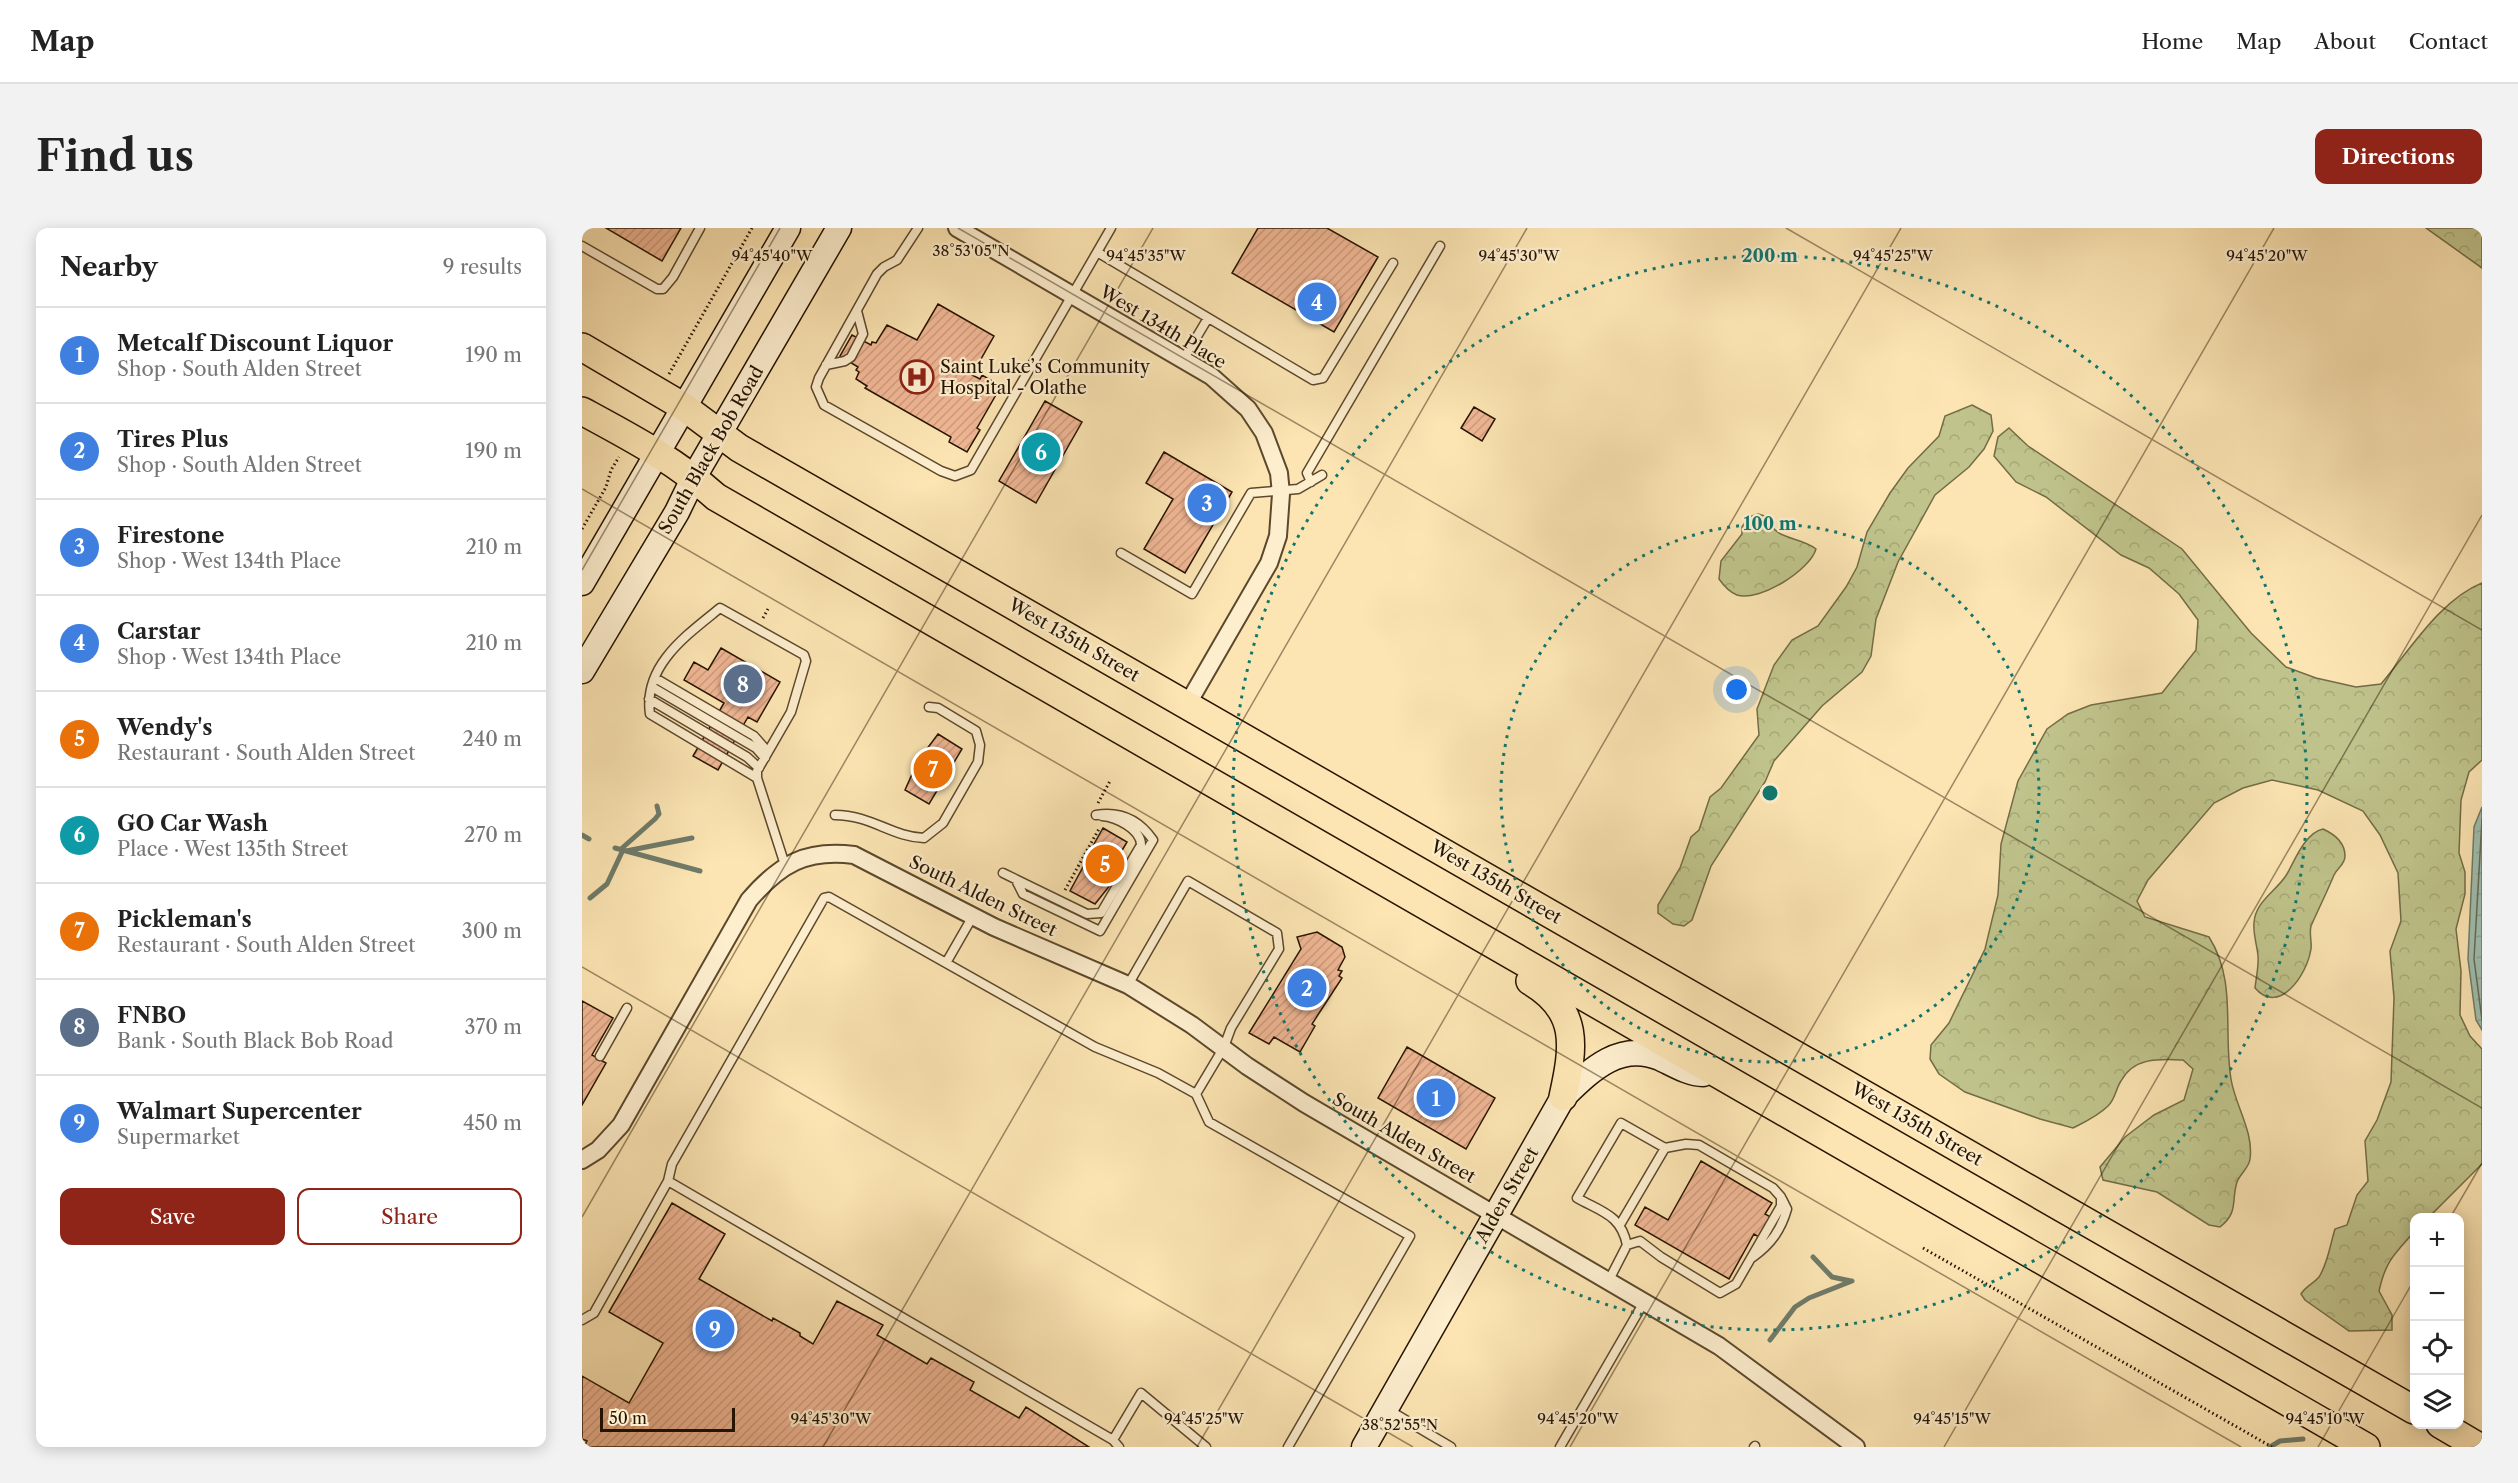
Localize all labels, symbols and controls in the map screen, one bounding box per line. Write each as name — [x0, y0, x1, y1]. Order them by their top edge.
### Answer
text: Map — [30, 24, 94, 58]
text: Home — [2142, 29, 2203, 54]
text: Map — [2236, 29, 2281, 54]
text: About — [2314, 29, 2376, 54]
text: Contact — [2409, 29, 2488, 54]
button: Directions — [2315, 129, 2482, 184]
text: Find us — [36, 130, 194, 182]
text: 38°53'05"N — [932, 241, 1010, 260]
text: 200 m — [1742, 245, 1798, 267]
text: 94°45'40"W — [732, 246, 813, 265]
text: 94°45'35"W — [1106, 246, 1186, 265]
text: 94°45'30"W — [1478, 246, 1560, 265]
text: 94°45'25"W — [1853, 246, 1934, 265]
text: 94°45'20"W — [2226, 246, 2308, 265]
text: Nearby — [60, 251, 158, 283]
text: 9 results — [443, 255, 522, 279]
street label: West 134th Place — [1095, 280, 1230, 373]
pin: 4 — [1298, 280, 1336, 325]
text: Metcalf Discount Liquor — [117, 330, 393, 357]
text: 1 — [75, 343, 84, 367]
text: 190 m — [465, 343, 522, 367]
place label: Saint Luke’s Community Hospital - Olathe — [940, 356, 1151, 399]
text: Shop · South Alden Street — [117, 357, 362, 381]
hospital icon: Saint Luke’s Community Hospital - Olathe — [899, 359, 935, 395]
street label: South Black Bob Road — [654, 362, 768, 538]
text: Tires Plus — [117, 426, 228, 453]
pin: 6 — [1022, 430, 1060, 474]
text: 2 — [74, 439, 85, 463]
text: 190 m — [465, 439, 522, 463]
text: Shop · South Alden Street — [117, 453, 362, 477]
pin: 3 — [1188, 480, 1226, 526]
text: 100 m — [1743, 513, 1797, 535]
text: Firestone — [117, 522, 225, 549]
text: 3 — [74, 535, 85, 559]
text: 210 m — [465, 535, 522, 559]
text: Shop · West 134th Place — [117, 549, 341, 573]
street label: West 135th Street — [1004, 593, 1144, 687]
text: Carstar — [117, 618, 201, 645]
text: 4 — [74, 631, 85, 655]
text: 210 m — [465, 631, 522, 655]
text: Shop · West 134th Place — [117, 645, 341, 669]
pin: 8 — [724, 662, 762, 706]
your location — [1722, 675, 1751, 704]
text: Wendy's — [117, 714, 212, 741]
text: 5 — [74, 727, 85, 751]
text: 240 m — [462, 727, 522, 751]
text: Restaurant · South Alden Street — [117, 741, 415, 765]
pin: 7 — [914, 746, 952, 792]
centre of rings — [1760, 783, 1780, 803]
text: GO Car Wash — [117, 810, 268, 837]
text: 6 — [74, 823, 85, 847]
text: 270 m — [464, 823, 522, 847]
street label: West 135th Street — [1426, 835, 1566, 929]
text: Place · West 135th Street — [117, 837, 348, 861]
pin: 5 — [1086, 842, 1124, 886]
street label: South Alden Street — [906, 851, 1061, 942]
text: Pickleman's — [117, 906, 252, 933]
text: 7 — [74, 919, 85, 943]
text: 300 m — [462, 919, 522, 943]
text: Restaurant · South Alden Street — [117, 933, 415, 957]
pin: 2 — [1288, 966, 1326, 1011]
text: FNBO — [117, 1002, 186, 1029]
text: 8 — [73, 1015, 86, 1039]
text: 370 m — [465, 1015, 522, 1039]
text: Bank · South Black Bob Road — [117, 1029, 393, 1053]
pin: 1 — [1416, 1076, 1456, 1120]
street label: West 135th Street — [1847, 1077, 1987, 1171]
street label: South Alden Street — [1329, 1088, 1480, 1188]
text: Walmart Supercenter — [117, 1098, 362, 1125]
text: 9 — [74, 1111, 85, 1135]
text: 450 m — [463, 1111, 522, 1135]
text: Supermarket — [117, 1125, 240, 1149]
street label: Alden Street — [1470, 1143, 1544, 1248]
button: Save — [60, 1188, 285, 1245]
button: Share — [297, 1188, 522, 1245]
map controls — [2410, 1213, 2464, 1429]
button: + — [2410, 1213, 2464, 1267]
button: − — [2410, 1267, 2464, 1321]
pin: 9 — [696, 1306, 734, 1352]
button: locate — [2410, 1321, 2464, 1375]
button: layers — [2410, 1375, 2464, 1429]
scale bar — [600, 1405, 735, 1432]
text: 50 m — [609, 1408, 647, 1428]
text: 94°45'30"W — [790, 1409, 872, 1428]
text: 94°45'25"W — [1164, 1409, 1245, 1428]
text: 94°45'20"W — [1537, 1409, 1619, 1428]
text: 94°45'15"W — [1913, 1409, 1991, 1428]
text: 94°45'10"W — [2285, 1409, 2365, 1428]
text: 38°52'55"N — [1362, 1415, 1438, 1434]

